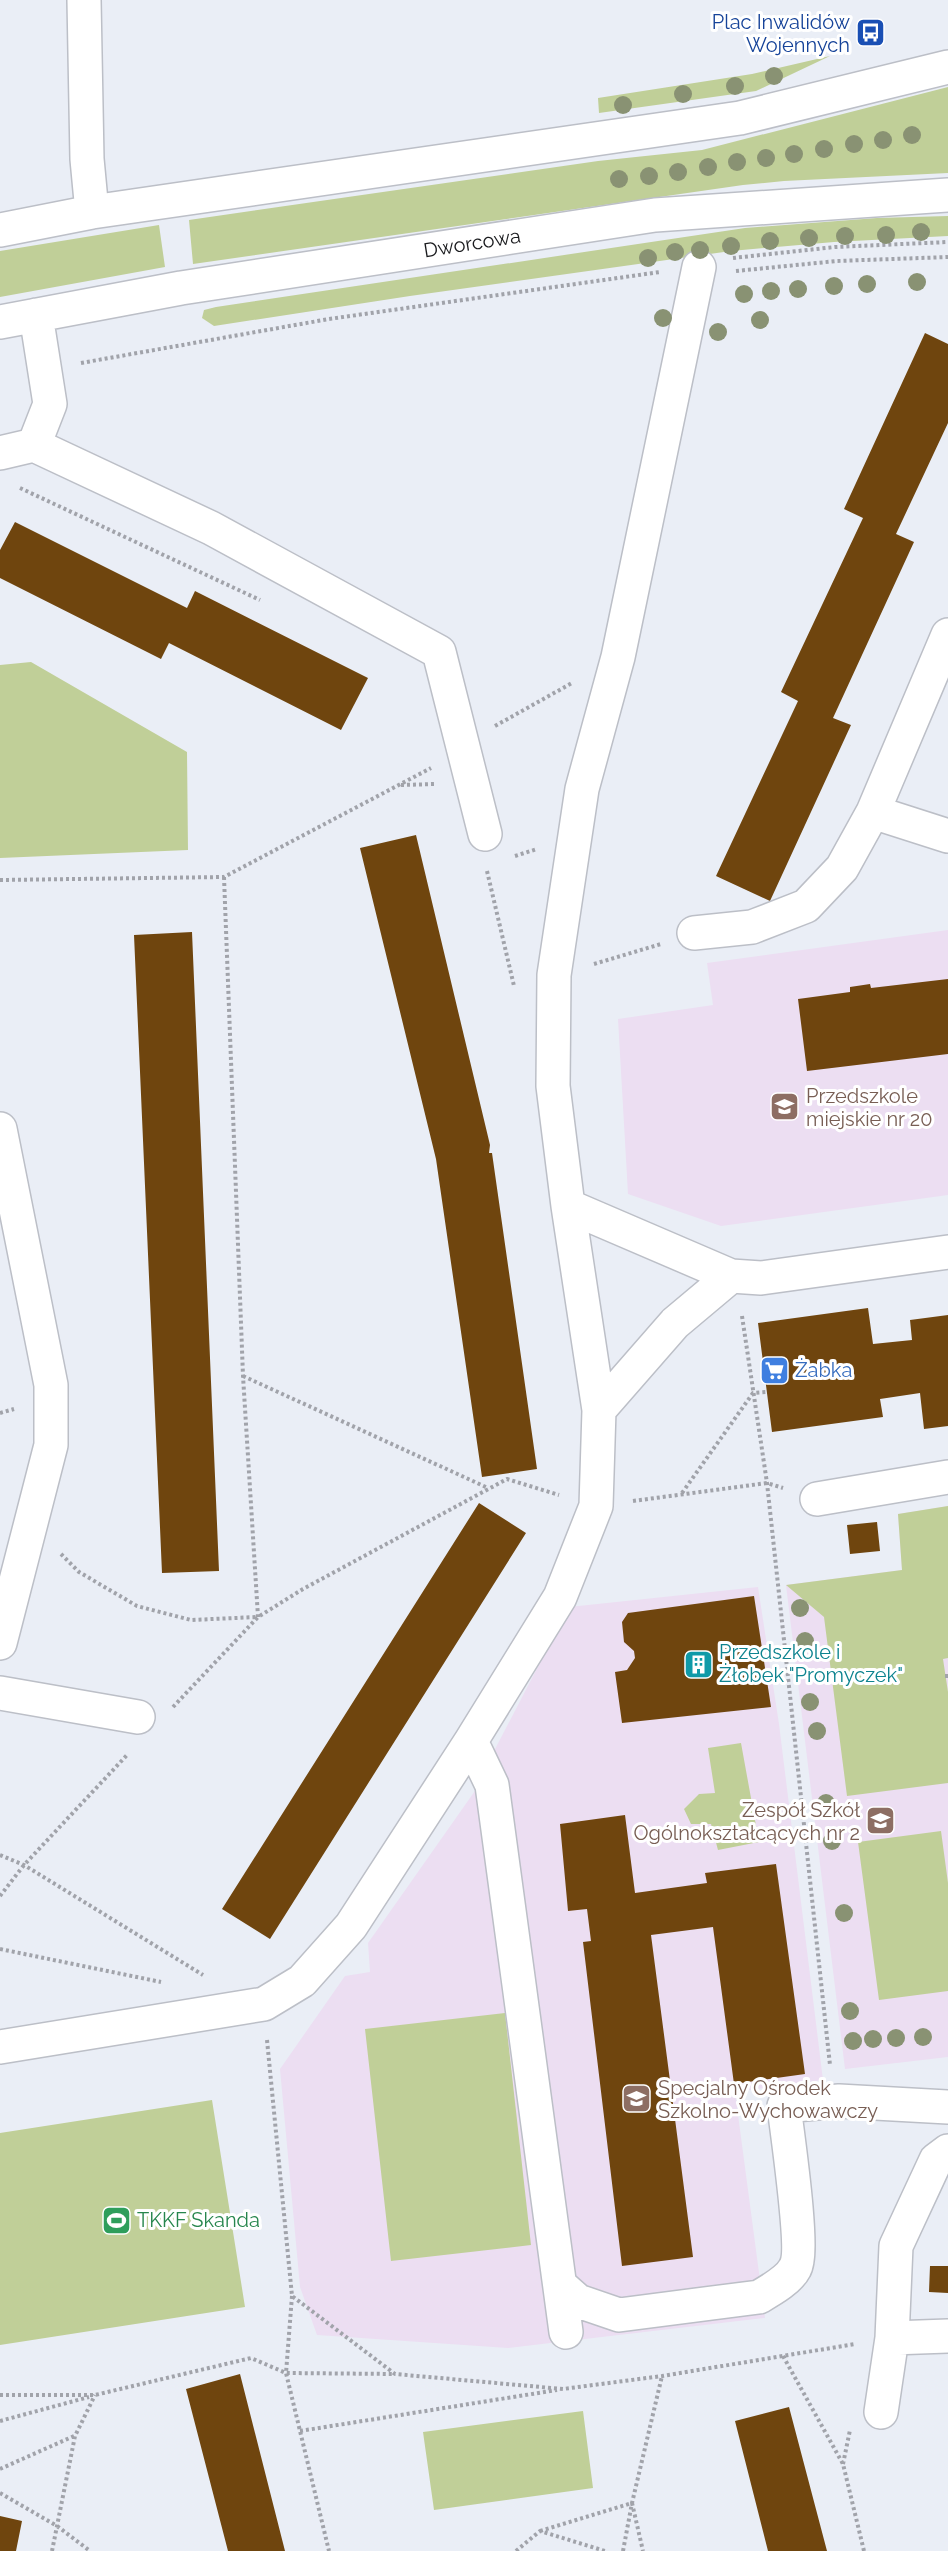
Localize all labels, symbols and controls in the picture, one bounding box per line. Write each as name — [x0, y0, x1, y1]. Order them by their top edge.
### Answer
place label: Plac Inwalidów Wojennych — [712, 10, 850, 57]
bus stop icon: Plac Inwalidów Wojennych — [855, 17, 887, 49]
street label: Dworcowa — [422, 223, 522, 263]
place label: Przedszkole miejskie nr 20 — [806, 1084, 932, 1131]
school or university icon: Przedszkole miejskie nr 20 — [769, 1091, 801, 1123]
supermarket icon: Żabka — [758, 1354, 790, 1386]
place label: Żabka — [795, 1357, 852, 1382]
place label: Przedszkole i Żłobek "Promyczek" — [719, 1640, 903, 1687]
building icon: Przedszkole i Żłobek "Promyczek" — [682, 1648, 714, 1680]
place label: Zespół Szkół Ogólnokształcących nr 2 — [634, 1798, 860, 1845]
school or university icon: Zespół Szkół Ogólnokształcących nr 2 — [865, 1805, 897, 1837]
place label: Specjalny Ośrodek Szkolno-Wychowawczy — [658, 2076, 878, 2123]
school or university icon: Specjalny Ośrodek Szkolno-Wychowawczy — [621, 2083, 653, 2115]
sports icon: TKKF Skanda — [100, 2204, 132, 2236]
place label: TKKF Skanda — [137, 2208, 260, 2232]

